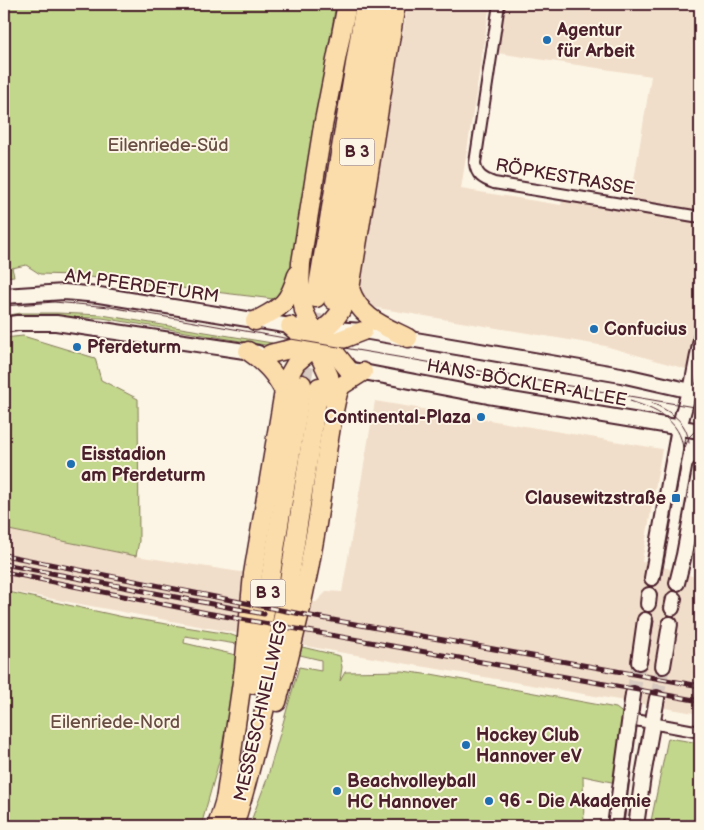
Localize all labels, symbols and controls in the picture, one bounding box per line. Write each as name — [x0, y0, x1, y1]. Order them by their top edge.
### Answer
place label: Agentur für Arbeit — [556, 20, 635, 62]
marker: Agentur für Arbeit — [541, 34, 553, 46]
park label: Eilenriede-Süd — [107, 135, 229, 156]
road number: B 3 — [340, 138, 374, 166]
street label: RÖPKESTRASSE — [494, 153, 636, 200]
street label: AM PFERDETURM — [64, 265, 220, 307]
place label: Confucius — [604, 319, 687, 340]
marker: Confucius — [588, 323, 600, 335]
place label: Pferdeturm — [87, 337, 181, 358]
marker: Pferdeturm — [71, 341, 83, 353]
street label: HANS-BÖCKLER-ALLEE — [425, 354, 629, 411]
place label: Continental-Plaza — [324, 407, 471, 428]
marker: Continental-Plaza — [475, 411, 487, 423]
place label: Eisstadion am Pferdeturm — [81, 444, 206, 486]
marker: Eisstadion am Pferdeturm — [65, 458, 77, 470]
place label: Clausewitzstraße — [525, 488, 666, 509]
marker: Clausewitzstraße — [670, 492, 682, 504]
road number: B 3 — [250, 580, 286, 606]
street label: MESSESCHNELLWEG — [230, 619, 292, 803]
park label: Eilenriede-Nord — [50, 712, 180, 733]
place label: Hockey Club Hannover eV — [476, 725, 582, 767]
marker: Hockey Club Hannover eV — [460, 739, 472, 751]
place label: Beachvolleyball HC Hannover — [347, 771, 476, 813]
marker: Beachvolleyball HC Hannover — [331, 785, 343, 797]
place label: 96 - Die Akademie — [499, 791, 651, 812]
marker: 96 - Die Akademie — [483, 795, 495, 807]

